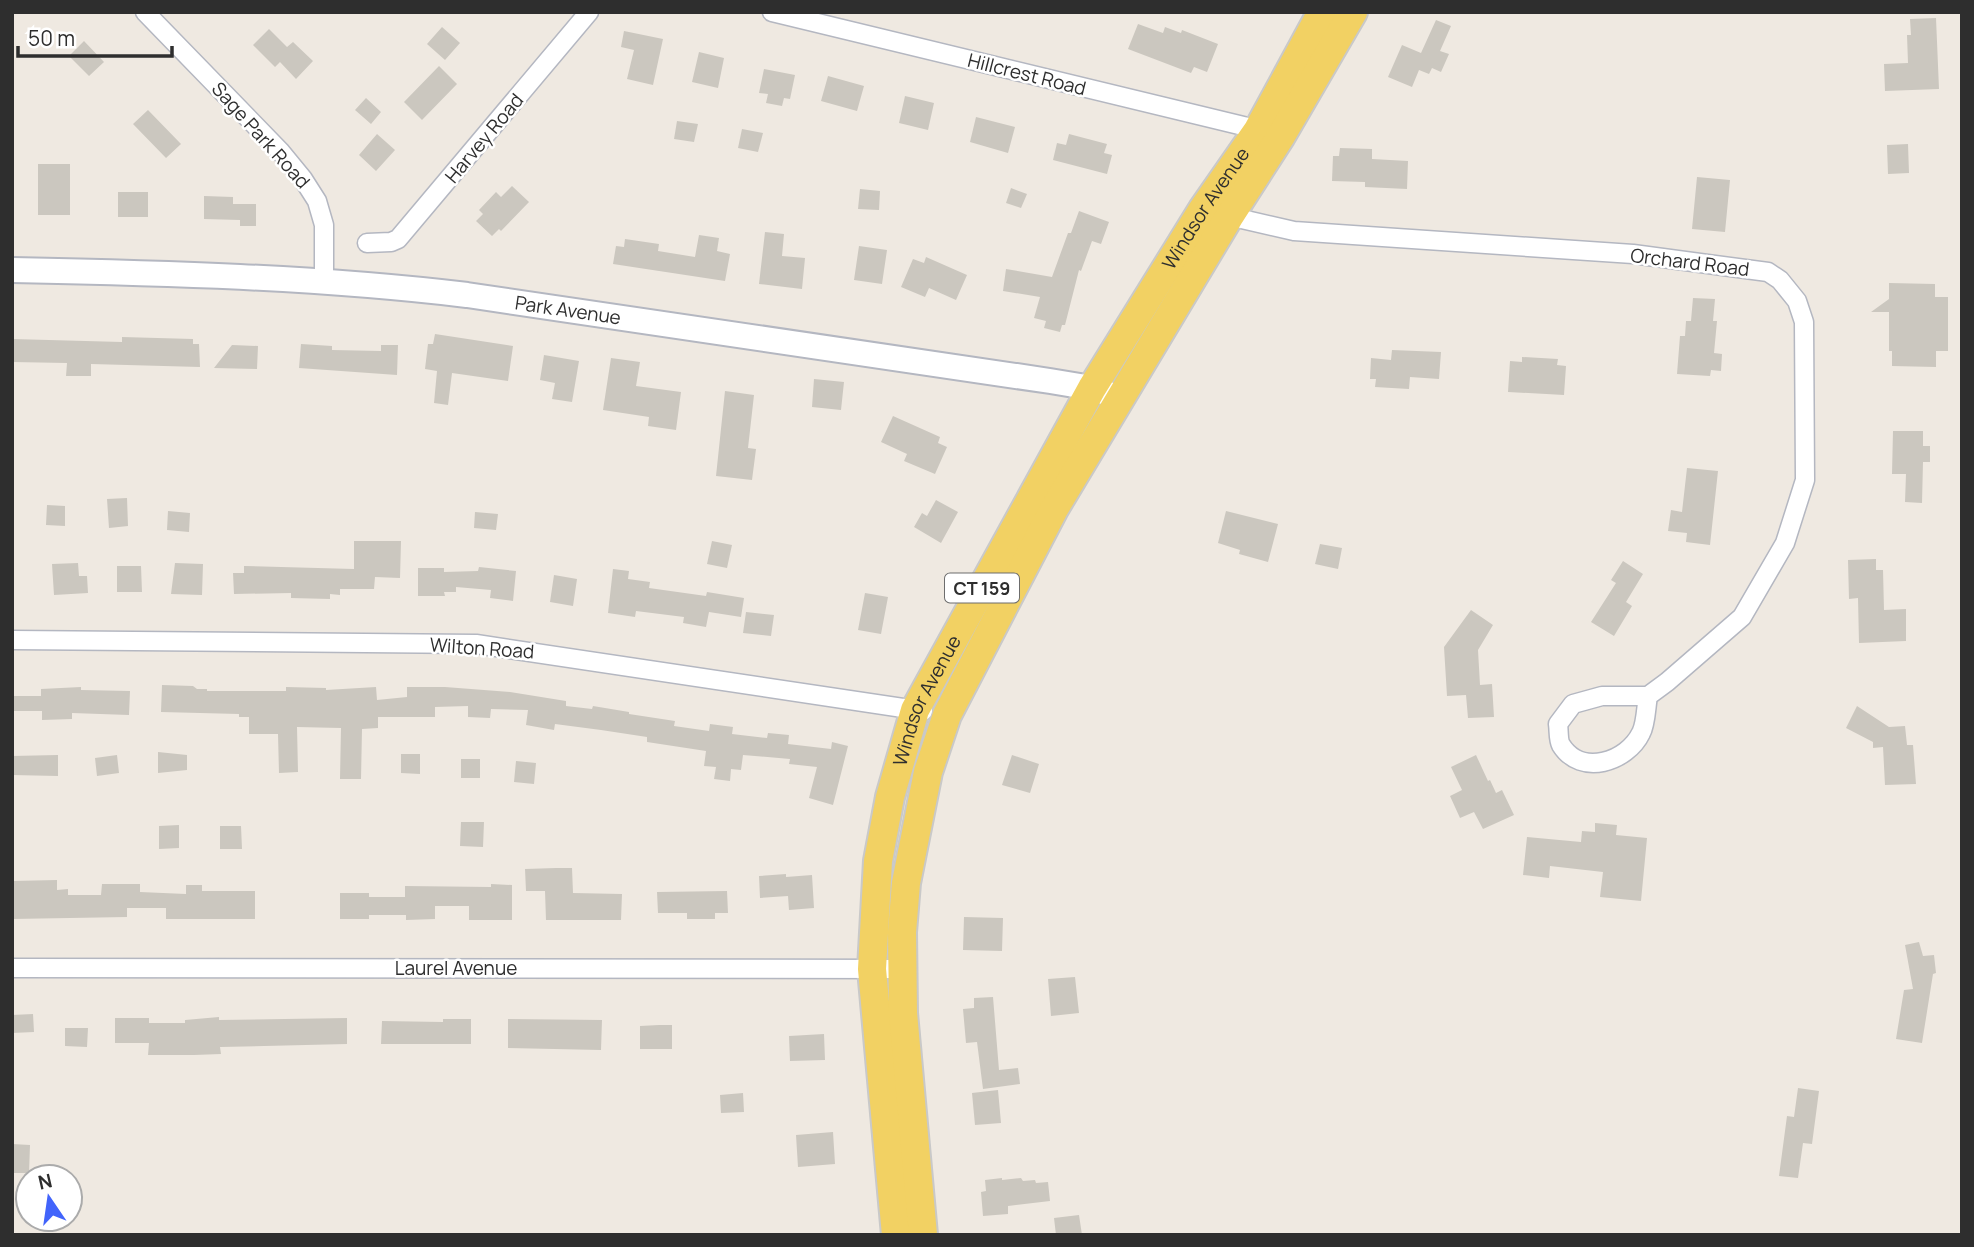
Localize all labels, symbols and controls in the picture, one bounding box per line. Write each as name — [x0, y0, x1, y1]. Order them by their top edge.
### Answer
scale bar — [18, 14, 172, 58]
text: 50 m — [28, 24, 75, 52]
street label: Hillcrest Road — [965, 47, 1089, 101]
street label: Sage Park Road — [206, 76, 316, 194]
street label: Harvey Road — [439, 88, 529, 188]
street label: Windsor Avenue — [1156, 142, 1255, 274]
street label: Orchard Road — [1629, 242, 1751, 282]
street label: Park Avenue — [513, 289, 623, 331]
road number: CT 159 — [945, 574, 1019, 602]
street label: Windsor Avenue — [887, 630, 967, 769]
street label: Wilton Road — [429, 631, 535, 665]
street label: Laurel Avenue — [395, 955, 517, 981]
north arrow — [14, 1163, 84, 1233]
text: N — [36, 1167, 55, 1196]

